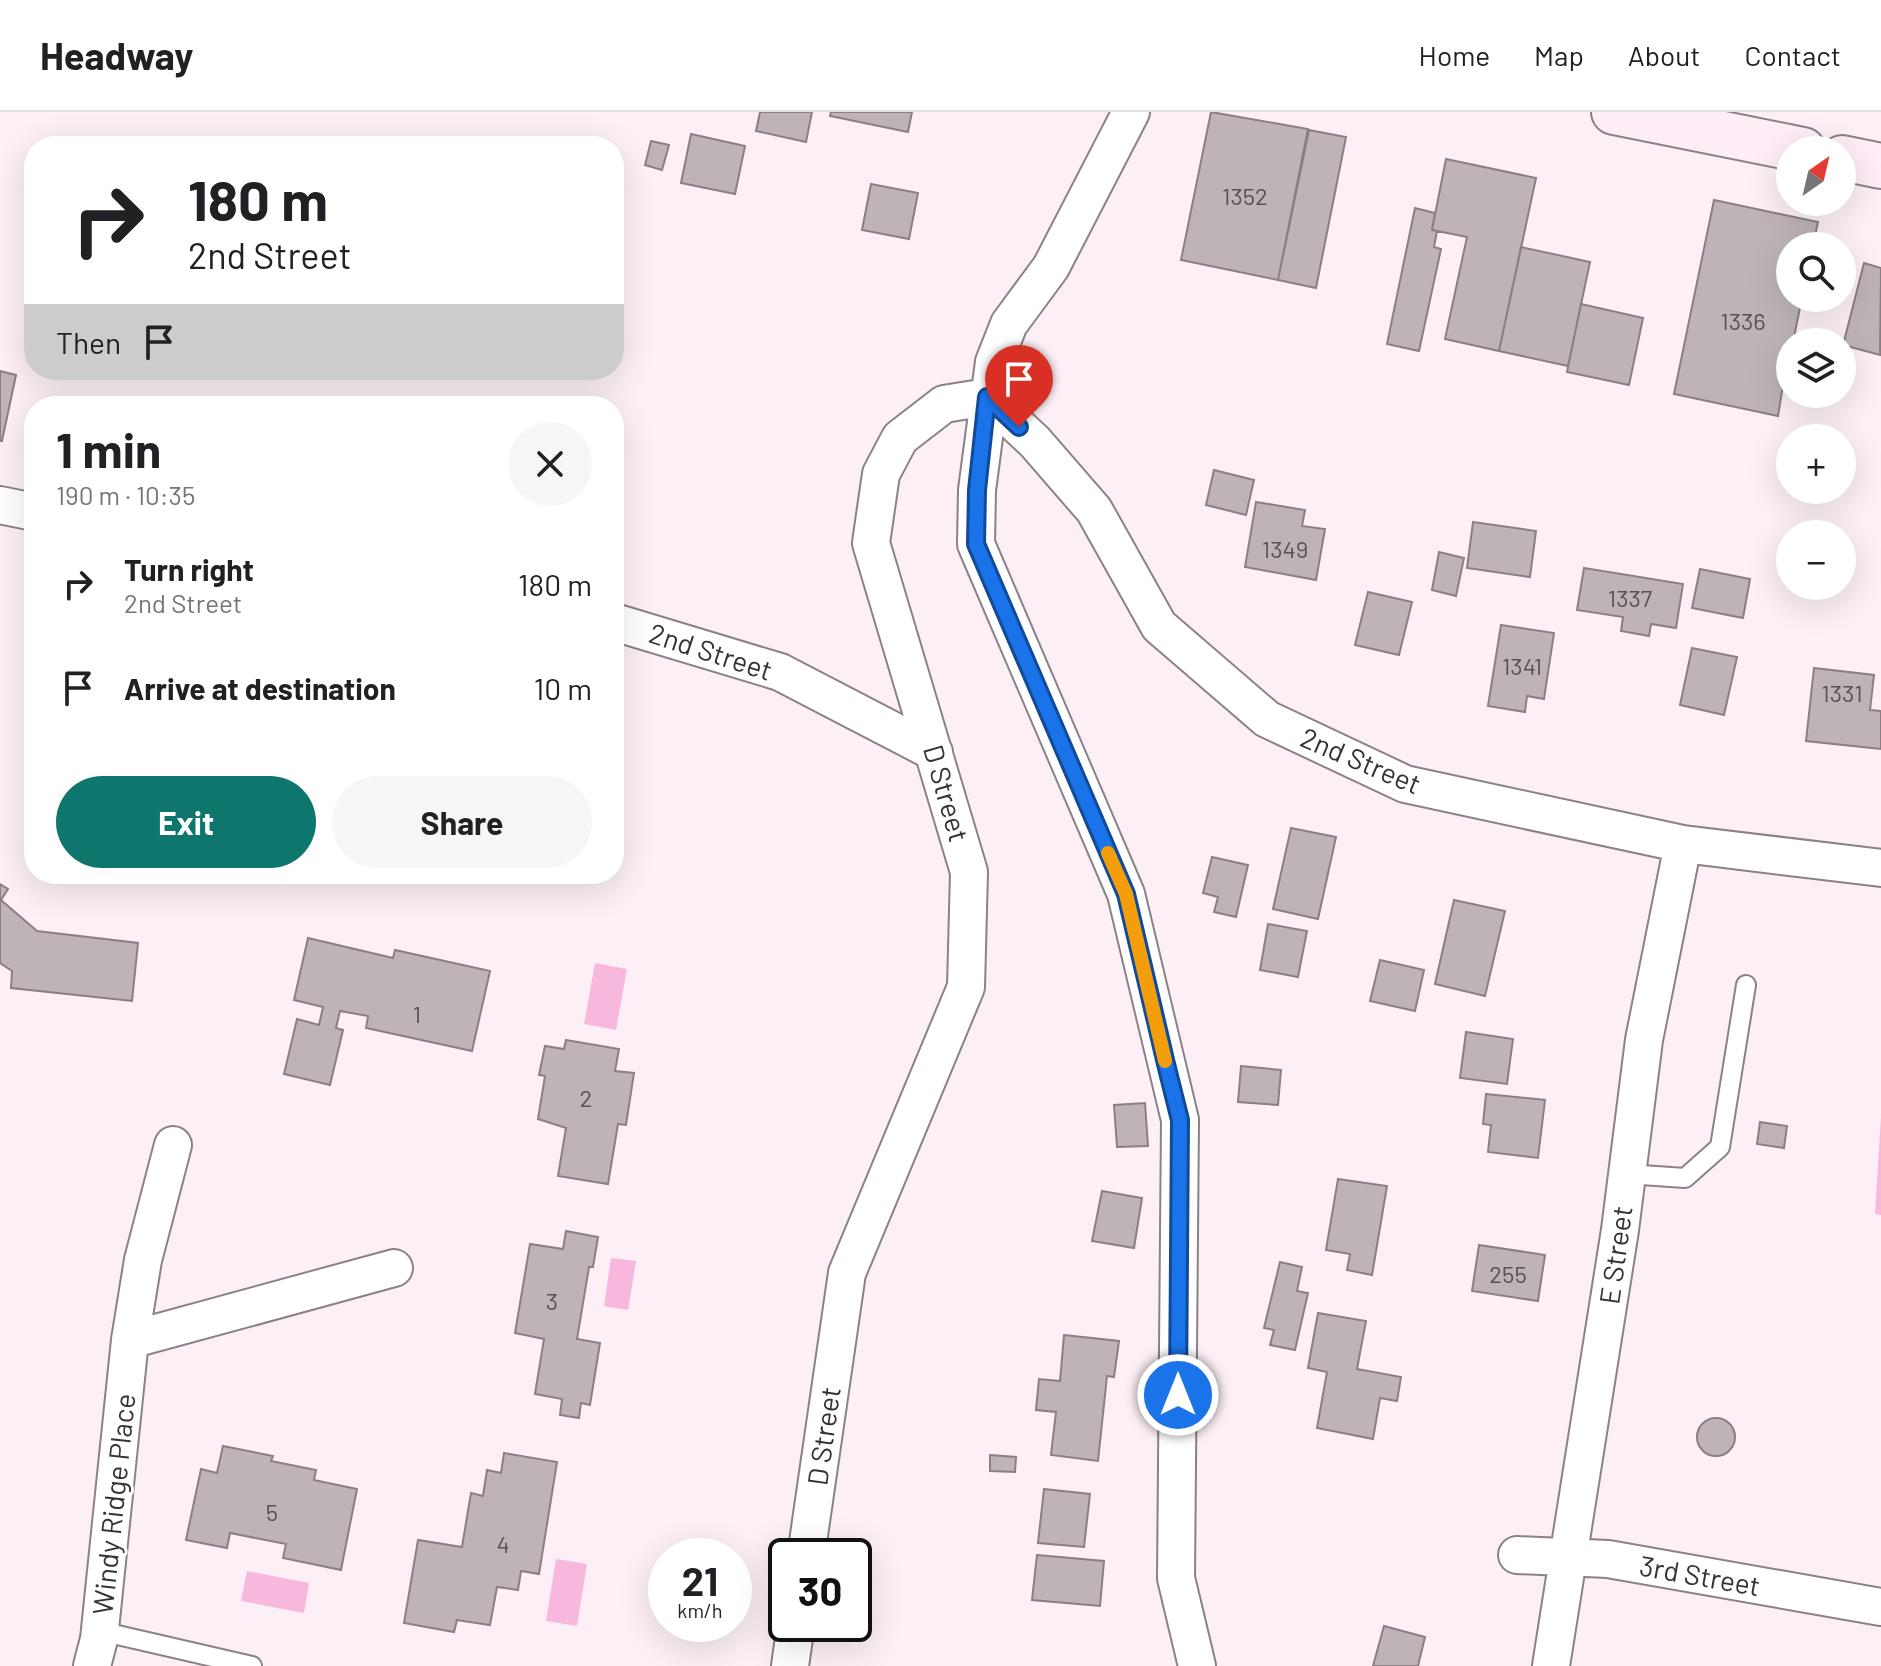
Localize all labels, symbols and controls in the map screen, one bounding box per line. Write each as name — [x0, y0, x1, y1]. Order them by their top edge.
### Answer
text: Headway — [40, 32, 193, 78]
text: Home — [1419, 38, 1490, 72]
text: Map — [1534, 38, 1584, 72]
text: About — [1628, 38, 1700, 72]
text: Contact — [1744, 38, 1841, 72]
north arrow — [1776, 136, 1856, 216]
map controls — [1776, 136, 1856, 600]
text: 180 m — [188, 165, 328, 232]
icon: right — [56, 168, 160, 272]
house number: 1352 — [1222, 181, 1268, 210]
button: search — [1776, 232, 1856, 312]
text: 2nd Street — [188, 233, 352, 276]
house number: 1336 — [1720, 306, 1766, 335]
icon: arrive — [137, 320, 181, 364]
text: Then — [56, 324, 121, 360]
button: layers — [1776, 328, 1856, 408]
pin — [985, 345, 1053, 427]
icon: arrive — [997, 357, 1041, 401]
text: 1 min — [56, 420, 161, 478]
button: close — [508, 422, 592, 506]
button: + — [1776, 424, 1856, 504]
text: 190 m · 10:35 — [56, 479, 195, 510]
button: − — [1776, 520, 1856, 600]
house number: 1349 — [1262, 534, 1308, 563]
text: Turn right — [124, 551, 254, 587]
icon: right — [56, 562, 100, 606]
text: 180 m — [518, 566, 592, 602]
house number: 1337 — [1608, 583, 1652, 612]
text: 2nd Street — [124, 587, 242, 618]
street label: 2nd Street — [645, 615, 777, 687]
house number: 1341 — [1502, 651, 1542, 680]
icon: arrive — [56, 666, 100, 710]
text: Arrive at destination — [124, 670, 396, 706]
text: 10 m — [534, 670, 592, 706]
house number: 1331 — [1821, 678, 1863, 707]
street label: 2nd Street — [1296, 719, 1426, 801]
street label: D Street — [917, 741, 977, 845]
button: Exit — [56, 776, 316, 868]
button: Share — [332, 776, 592, 868]
house number: 1 — [413, 999, 421, 1028]
house number: 2 — [580, 1083, 592, 1112]
street label: E Street — [1591, 1204, 1639, 1306]
house number: 255 — [1489, 1259, 1527, 1288]
house number: 3 — [546, 1286, 558, 1315]
position arrow — [1136, 1353, 1220, 1437]
street label: D Street — [799, 1384, 847, 1488]
street label: Windy Ridge Place — [84, 1392, 142, 1616]
house number: 5 — [266, 1497, 278, 1526]
house number: 4 — [496, 1529, 510, 1558]
speed limit sign: 30 — [768, 1538, 872, 1642]
street label: 3rd Street — [1637, 1548, 1763, 1602]
text: 21 — [682, 1556, 718, 1604]
text: km/h — [677, 1598, 723, 1622]

